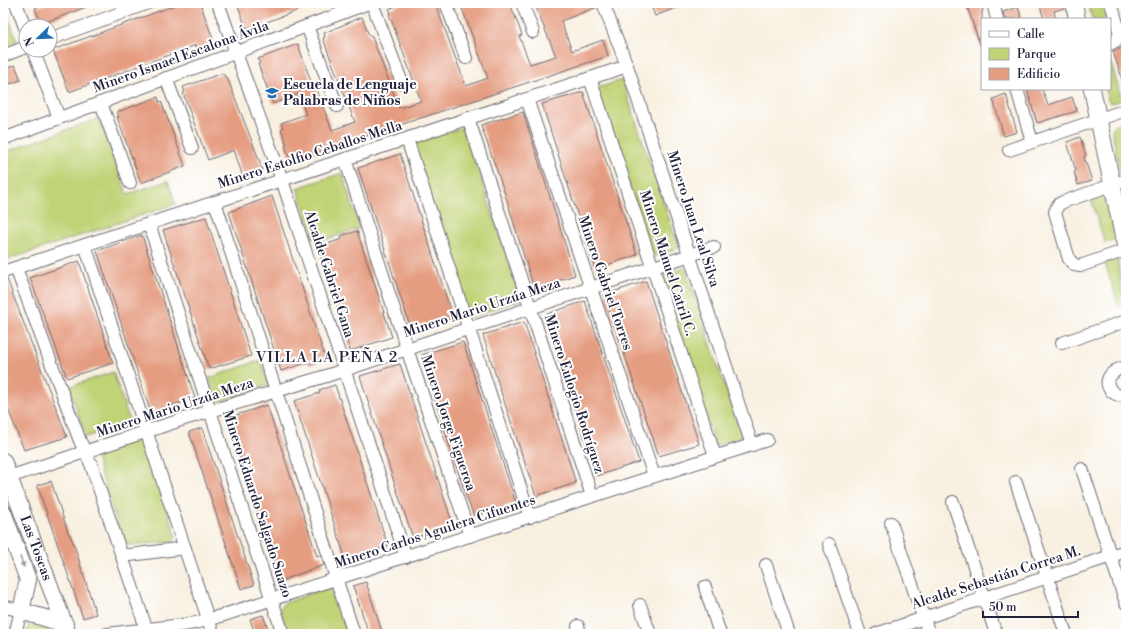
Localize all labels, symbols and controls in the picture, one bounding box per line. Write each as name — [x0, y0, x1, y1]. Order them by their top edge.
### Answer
street label: Minero Ismael Escalona Ávila — [90, 15, 272, 97]
north arrow — [18, 18, 58, 58]
legend — [981, 18, 1111, 90]
text: Calle — [1017, 27, 1044, 42]
text: N — [21, 35, 38, 48]
text: Parque — [1017, 47, 1056, 62]
text: Edificio — [1017, 67, 1060, 82]
place label: Escuela de Lenguaje Palabras de Niños — [283, 76, 417, 110]
school or university icon: Escuela de Lenguaje Palabras de Niños — [264, 85, 280, 101]
street label: Minero Estolfio Ceballos Mella — [216, 116, 405, 193]
street label: Minero Juan Leal Silva — [662, 148, 724, 291]
street label: Minero Manuel Catril C. — [635, 188, 699, 338]
street label: Alcalde Gabriel Gana — [300, 207, 358, 341]
street label: Minero Gabriel Torres — [573, 213, 637, 353]
street label: Minero Mario Urzúa Meza — [401, 274, 564, 342]
street label: Minero Eulogio Rodríguez — [540, 312, 608, 476]
district label: VILLA LA PEÑA 2 — [255, 347, 398, 367]
street label: Minero Jorge Figueroa — [416, 353, 480, 494]
street label: Minero Mario Urzúa Meza — [94, 374, 257, 442]
street label: Minero Eduardo Salgado Suazo — [218, 408, 296, 600]
street label: Minero Carlos Aguilera Cifuentes — [332, 491, 538, 573]
street label: Las Toscas — [15, 513, 56, 583]
street label: Alcalde Sebastián Correa M. — [908, 542, 1083, 614]
one-way arrow — [19, 556, 25, 568]
scale bar — [983, 593, 1078, 619]
text: 50 m — [989, 600, 1017, 615]

